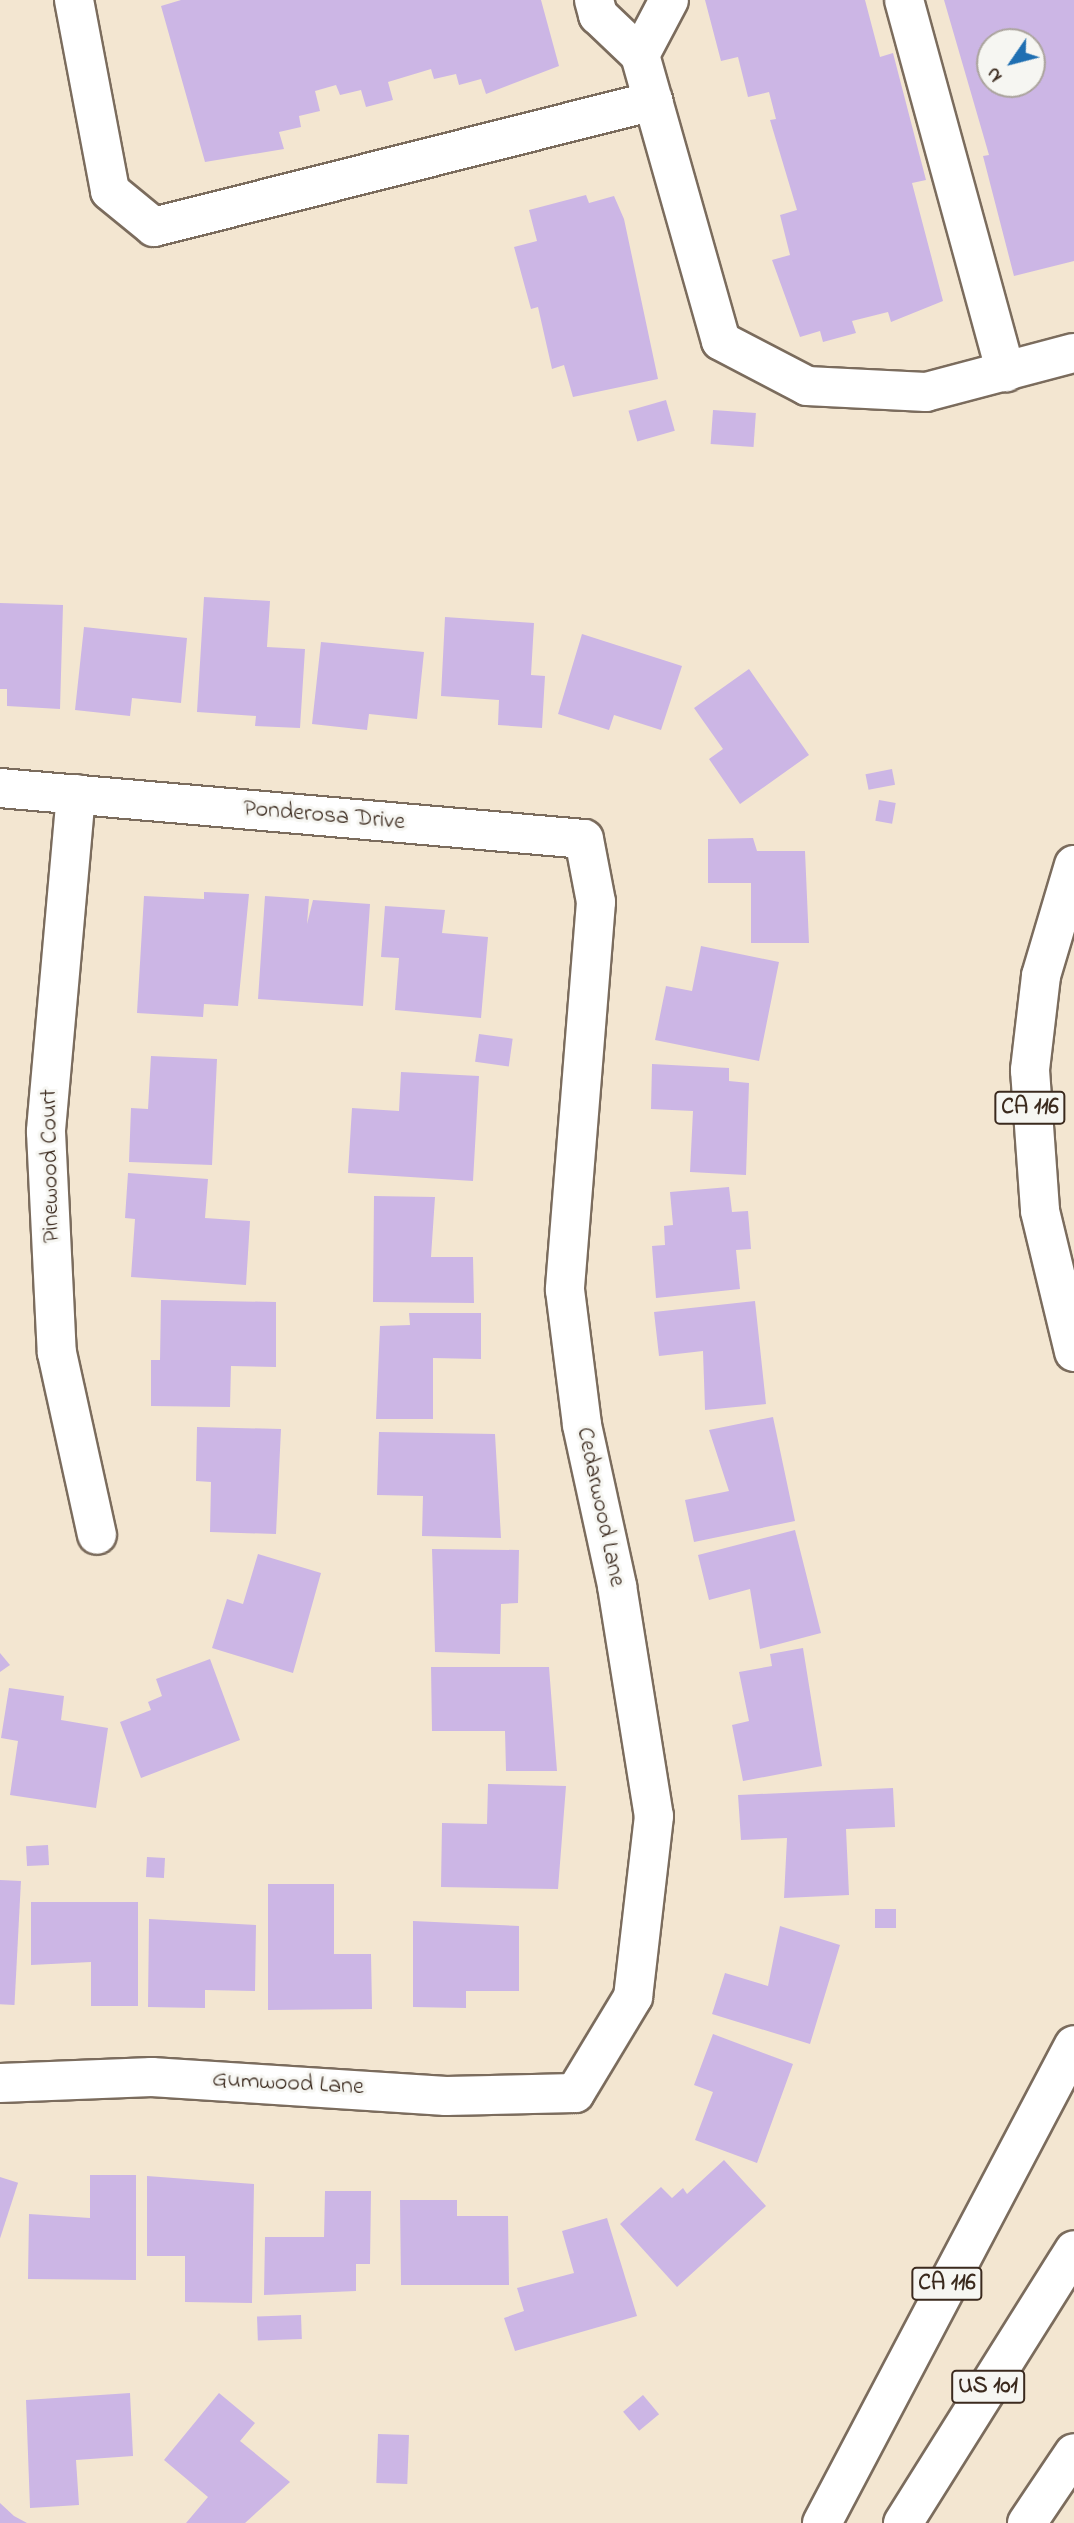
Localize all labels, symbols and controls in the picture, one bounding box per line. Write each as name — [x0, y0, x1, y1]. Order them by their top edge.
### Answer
north arrow — [976, 28, 1046, 98]
text: N — [980, 61, 1010, 87]
street label: Ponderosa Drive — [242, 795, 406, 837]
road number: CA 116 — [993, 1088, 1067, 1128]
street label: Pinewood Court — [35, 1089, 67, 1243]
street label: Cedarwood Lane — [569, 1425, 631, 1589]
street label: Gumwood Lane — [211, 2066, 365, 2102]
road number: CA 116 — [910, 2264, 984, 2304]
road number: US 101 — [950, 2368, 1026, 2406]

